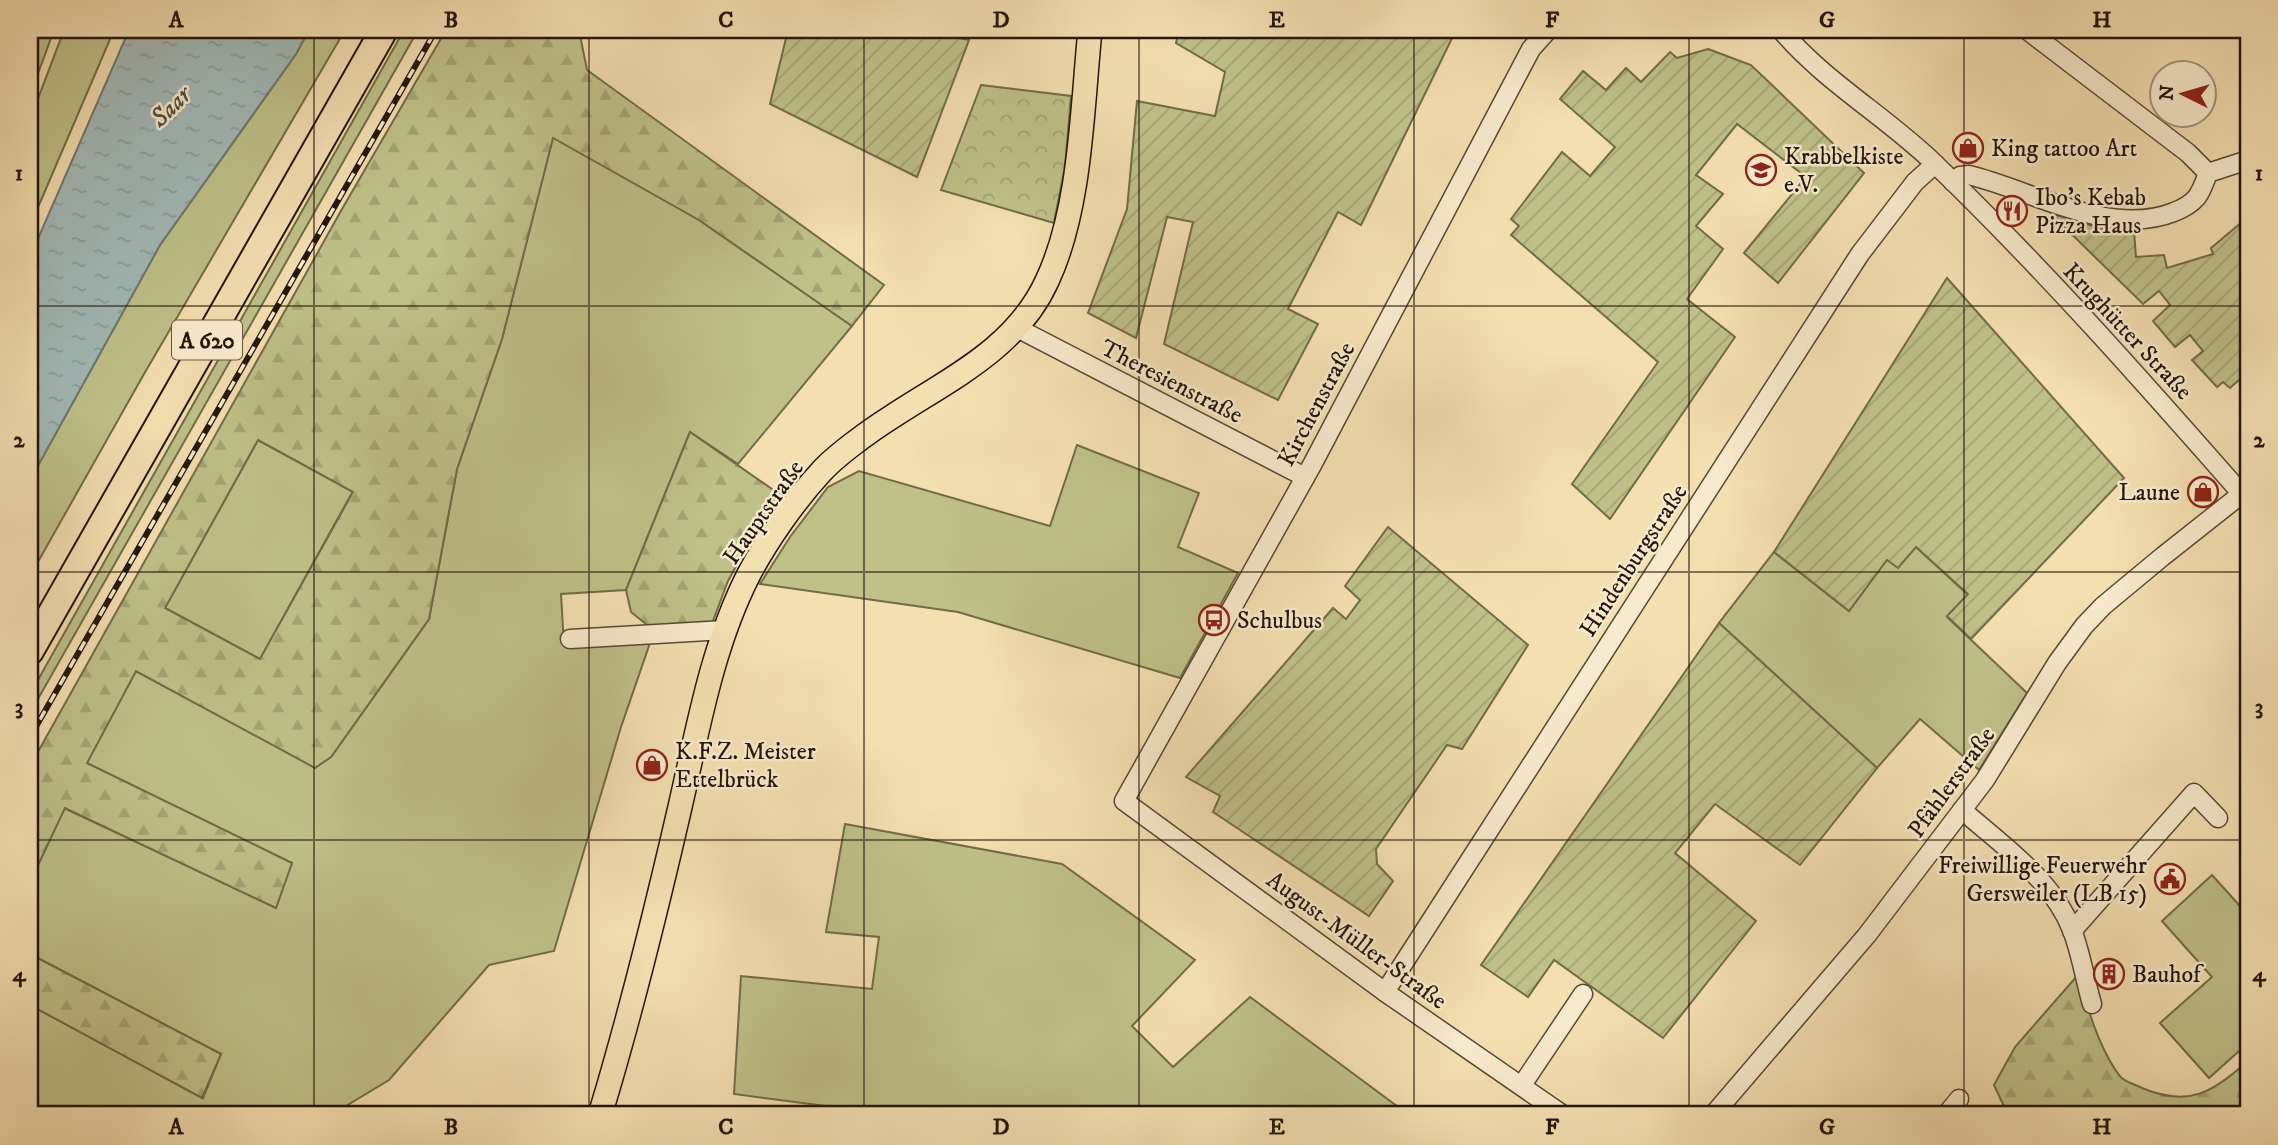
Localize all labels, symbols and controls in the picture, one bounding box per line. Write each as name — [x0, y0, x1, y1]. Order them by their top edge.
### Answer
text: A — [168, 6, 185, 35]
text: B — [444, 6, 458, 35]
text: C — [718, 6, 734, 35]
text: D — [992, 6, 1010, 35]
text: E — [1269, 6, 1285, 35]
text: F — [1545, 6, 1560, 35]
text: G — [1819, 6, 1835, 35]
text: H — [2092, 6, 2112, 35]
north arrow — [2148, 60, 2218, 130]
water label: Saar — [142, 78, 200, 136]
text: N — [2155, 83, 2180, 101]
shop icon: King tattoo Art — [1951, 131, 1985, 165]
place label: King tattoo Art — [1991, 134, 2137, 164]
place label: Krabbelkiste e.V. — [1784, 142, 1903, 200]
school or university icon: Krabbelkiste e.V. — [1744, 153, 1778, 187]
text: 1 — [15, 159, 23, 188]
text: 1 — [2255, 159, 2263, 188]
place label: Ibo's Kebab Pizza Haus — [2035, 183, 2146, 241]
restaurant icon: Ibo's Kebab Pizza Haus — [1995, 194, 2029, 228]
street label: Krughütter Straße — [2056, 257, 2198, 406]
road number: A 620 — [172, 320, 242, 360]
street label: Theresienstraße — [1095, 333, 1248, 431]
street label: Kirchenstraße — [1272, 337, 1362, 472]
text: 2 — [13, 426, 25, 455]
text: 2 — [2253, 426, 2265, 455]
street label: Hauptstraße — [717, 454, 811, 571]
shop icon: Laune — [2186, 475, 2220, 509]
place label: Laune — [2119, 478, 2180, 508]
street label: Hindenburgstraße — [1573, 479, 1694, 643]
bus stop icon: Schulbus — [1197, 603, 1231, 637]
place label: Schulbus — [1237, 606, 1322, 636]
text: 3 — [15, 693, 23, 722]
text: 3 — [2255, 693, 2263, 722]
street label: Pfählerstraße — [1902, 721, 2002, 844]
place label: K.F.Z. Meister Ettelbrück — [675, 737, 816, 795]
shop icon: K.F.Z. Meister Ettelbrück — [635, 748, 669, 782]
place label: Freiwillige Feuerwehr Gersweiler (LB 15) — [1938, 851, 2147, 909]
public building icon: Freiwillige Feuerwehr Gersweiler (LB 15) — [2153, 862, 2187, 896]
street label: August-Müller-Straße — [1260, 865, 1453, 1016]
building icon: Bauhof — [2092, 957, 2126, 991]
text: 4 — [12, 960, 27, 989]
place label: Bauhof — [2132, 960, 2204, 990]
text: 4 — [2252, 960, 2267, 989]
text: A — [168, 1113, 185, 1142]
text: B — [444, 1113, 458, 1142]
text: C — [718, 1113, 734, 1142]
text: D — [992, 1113, 1010, 1142]
text: E — [1269, 1113, 1285, 1142]
text: F — [1545, 1113, 1560, 1142]
text: G — [1819, 1113, 1835, 1142]
text: H — [2092, 1113, 2112, 1142]

